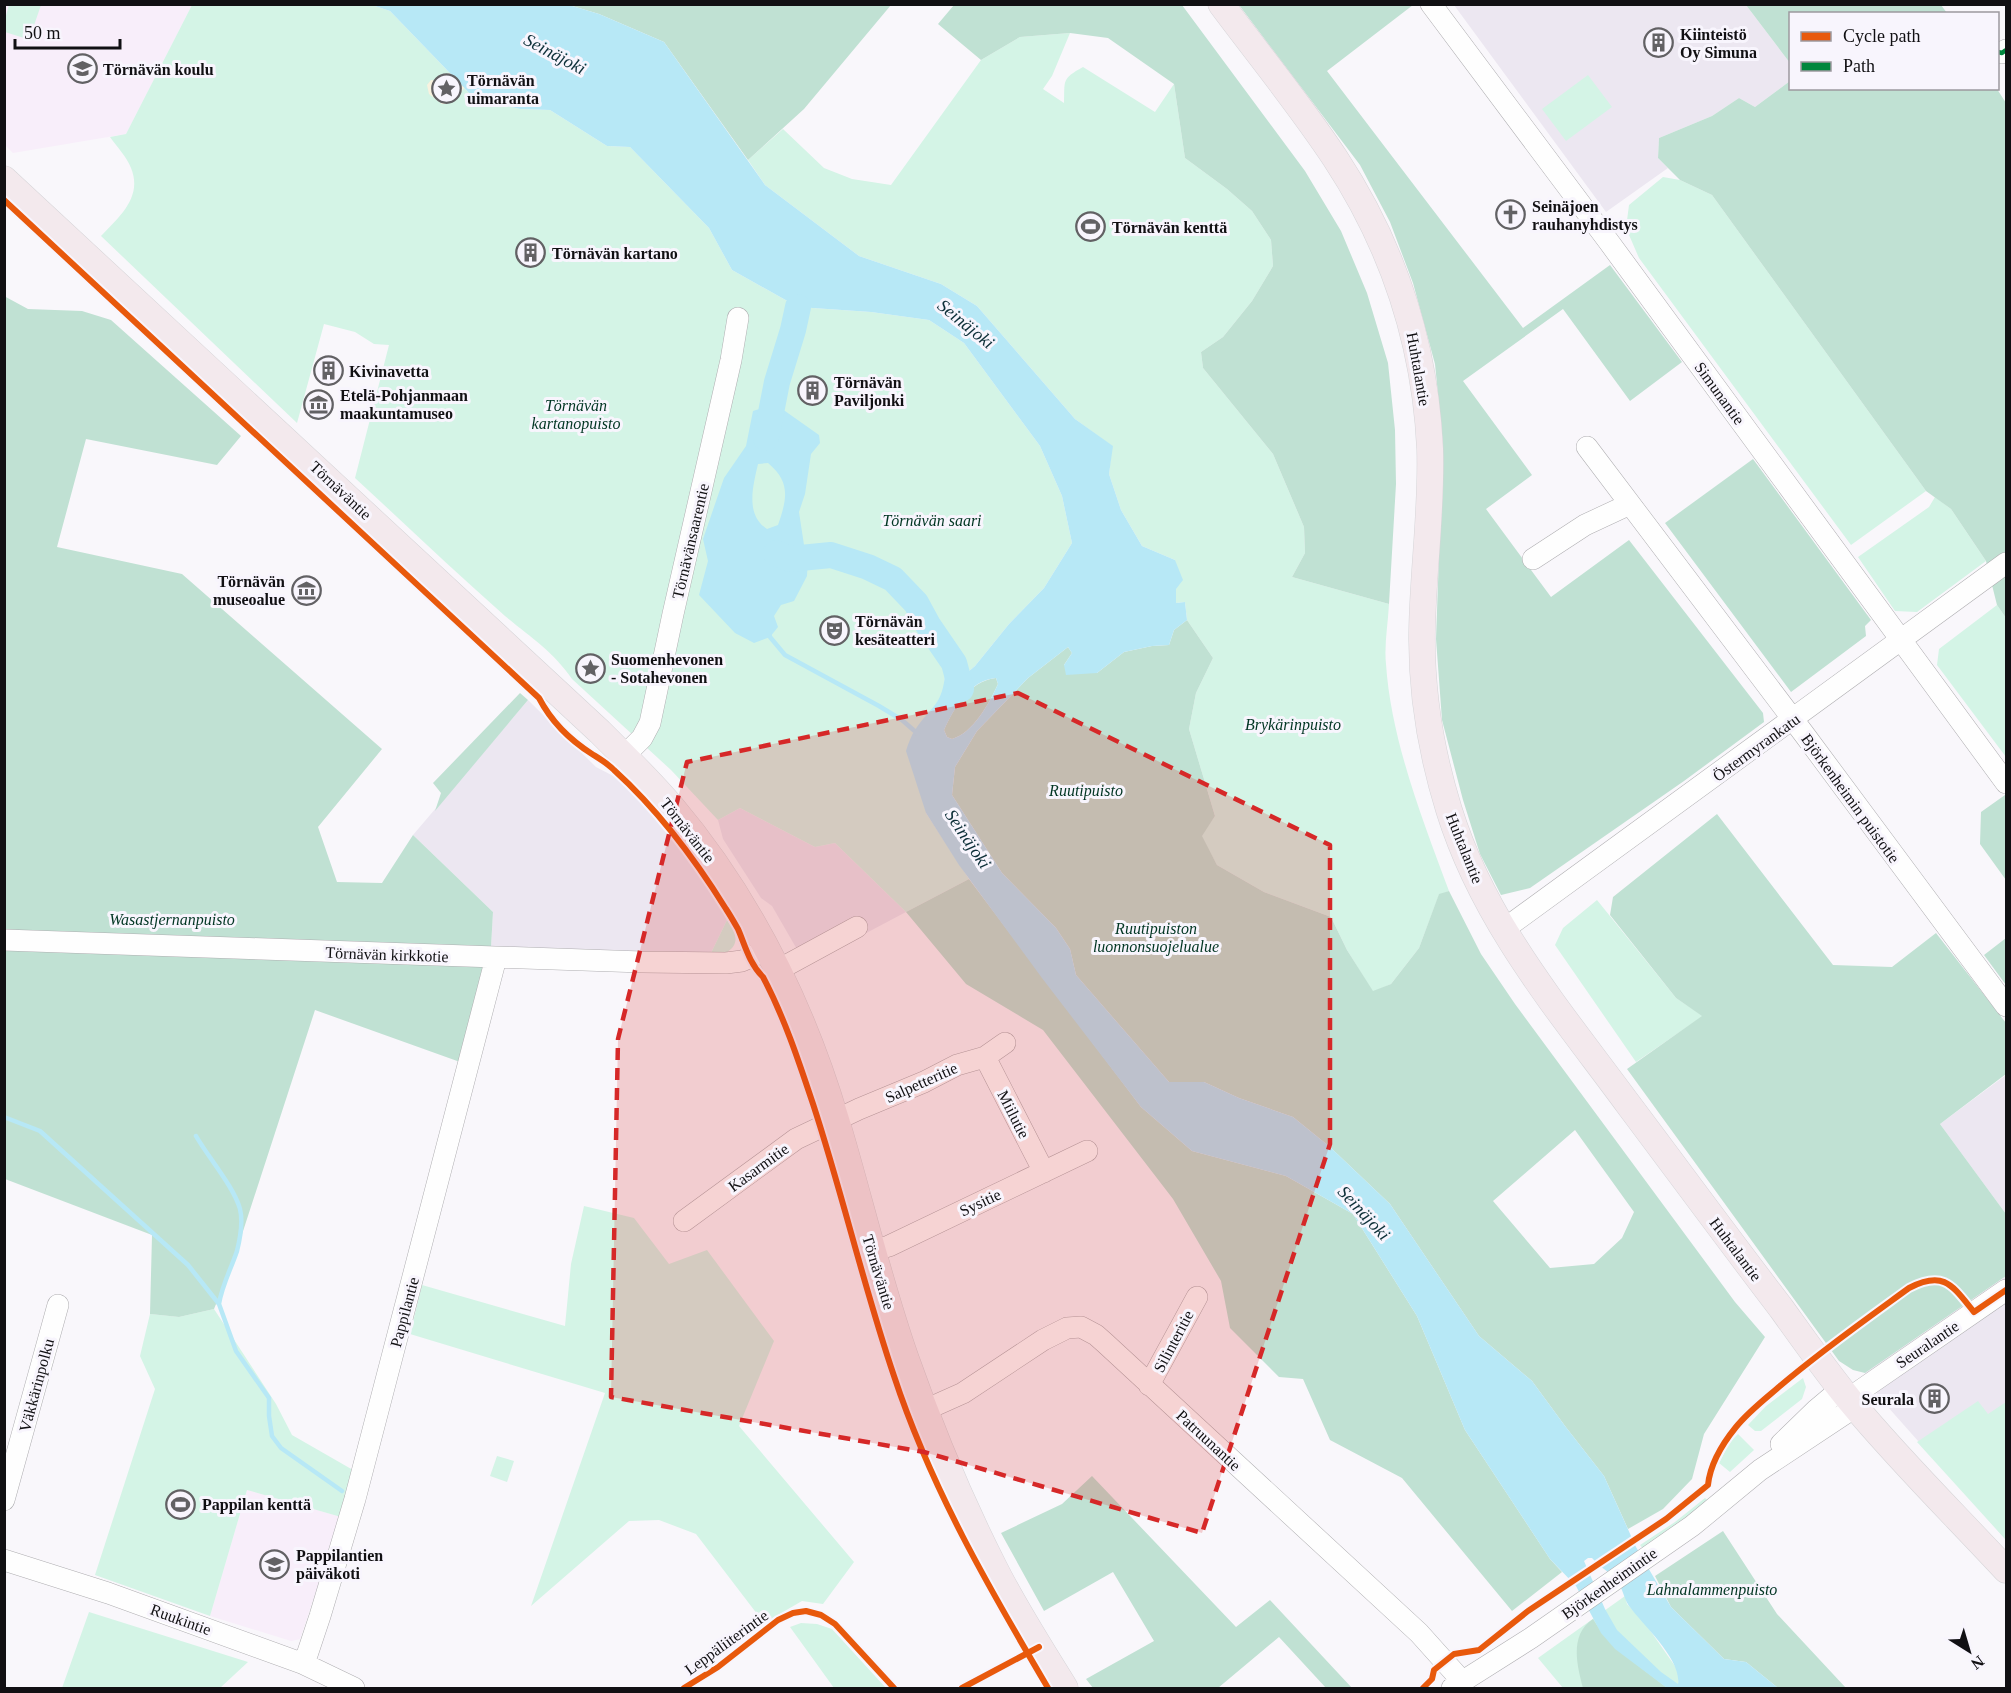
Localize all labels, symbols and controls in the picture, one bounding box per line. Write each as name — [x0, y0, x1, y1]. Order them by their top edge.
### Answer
scale bar — [15, 12, 120, 50]
legend — [1789, 12, 1999, 90]
text: 50 m — [24, 23, 61, 43]
place label: Kiinteistö Oy Simuna — [1680, 26, 1757, 62]
text: Cycle path — [1843, 26, 1920, 46]
building icon: Kiinteistö Oy Simuna — [1643, 27, 1675, 59]
water label: Seinäjoki — [521, 29, 589, 79]
school or university icon: Törnävän koulu — [66, 53, 98, 85]
text: Path — [1843, 56, 1875, 76]
place label: Törnävän koulu — [103, 61, 214, 78]
place label: Törnävän uimaranta — [467, 72, 539, 107]
place icon: Törnävän uimaranta — [430, 73, 462, 105]
place label: Seinäjoen rauhanyhdistys — [1532, 198, 1638, 234]
church icon: Seinäjoen rauhanyhdistys — [1495, 199, 1527, 231]
sports icon: Törnävän kenttä — [1075, 211, 1107, 243]
place label: Törnävän kenttä — [1112, 219, 1227, 236]
building icon: Törnävän kartano — [515, 237, 547, 269]
place label: Törnävän kartano — [552, 245, 678, 262]
water label: Seinäjoki — [934, 295, 998, 353]
street label: Huhtalantie — [1404, 331, 1433, 407]
building icon: Kivinavetta — [312, 355, 344, 387]
street label: Simunantie — [1691, 359, 1748, 428]
place label: Kivinavetta — [349, 363, 429, 380]
place label: Törnävän Paviljonki — [834, 374, 905, 410]
building icon: Törnävän Paviljonki — [797, 375, 829, 407]
place label: Etelä-Pohjanmaan maakuntamuseo — [340, 387, 468, 422]
museum icon: Etelä-Pohjanmaan maakuntamuseo — [303, 388, 335, 420]
park label: Törnävän kartanopuisto — [532, 397, 620, 433]
street label: Törnäväntie — [307, 458, 375, 523]
street label: Törnävänsaarentie — [669, 482, 712, 601]
park label: Törnävän saari — [882, 512, 982, 529]
place label: Törnävän museoalue — [213, 573, 285, 608]
museum icon: Törnävän museoalue — [290, 574, 322, 606]
place label: Törnävän kesäteatteri — [855, 613, 936, 648]
theatre icon: Törnävän kesäteatteri — [818, 614, 850, 646]
place label: Suomenhevonen - Sotahevonen — [611, 651, 723, 686]
place icon: Suomenhevonen - Sotahevonen — [574, 652, 606, 684]
street label: Östermyrankatu — [1710, 710, 1804, 785]
park label: Brykärinpuisto — [1245, 716, 1341, 734]
street label: Björkenheimin puistotie — [1797, 731, 1903, 867]
park label: Ruutipuisto — [1048, 782, 1123, 800]
street label: Törnäväntie — [657, 795, 718, 866]
water label: Seinäjoki — [941, 806, 995, 872]
street label: Huhtalantie — [1443, 810, 1486, 886]
park label: Wasastjernanpuisto — [109, 911, 235, 929]
park label: Ruutipuiston luonnonsuojelualue — [1093, 920, 1219, 956]
street label: Törnävän kirkkotie — [325, 944, 449, 965]
street label: Salpetteritie — [882, 1059, 960, 1107]
street label: Miilutie — [994, 1087, 1033, 1141]
street label: Kasarmitie — [725, 1140, 792, 1195]
water label: Seinäjoki — [1334, 1182, 1394, 1244]
street label: Sysitie — [957, 1186, 1004, 1220]
street label: Huhtalantie — [1706, 1214, 1765, 1284]
street label: Törnäväntie — [859, 1233, 898, 1312]
street label: Pappilantie — [387, 1275, 423, 1349]
street label: Silinteritie — [1150, 1307, 1197, 1375]
street label: Seuralantie — [1893, 1317, 1962, 1372]
street label: Väkkärinpolku — [16, 1337, 58, 1434]
building icon: Seurala — [1919, 1383, 1951, 1415]
place label: Seurala — [1862, 1391, 1914, 1408]
street label: Patruunantie — [1173, 1407, 1244, 1474]
sports icon: Pappilan kenttä — [165, 1488, 197, 1520]
place label: Pappilan kenttä — [202, 1496, 311, 1514]
street label: Björkenheimintie — [1559, 1544, 1661, 1623]
place label: Pappilantien päiväkoti — [296, 1547, 383, 1583]
school or university icon: Pappilantien päiväkoti — [259, 1548, 291, 1580]
park label: Lahnalammenpuisto — [1646, 1581, 1777, 1599]
street label: Ruukintie — [148, 1601, 213, 1638]
street label: Leppäliiterintie — [681, 1607, 772, 1679]
north arrow — [1939, 1621, 1999, 1681]
text: N — [1968, 1652, 1987, 1673]

